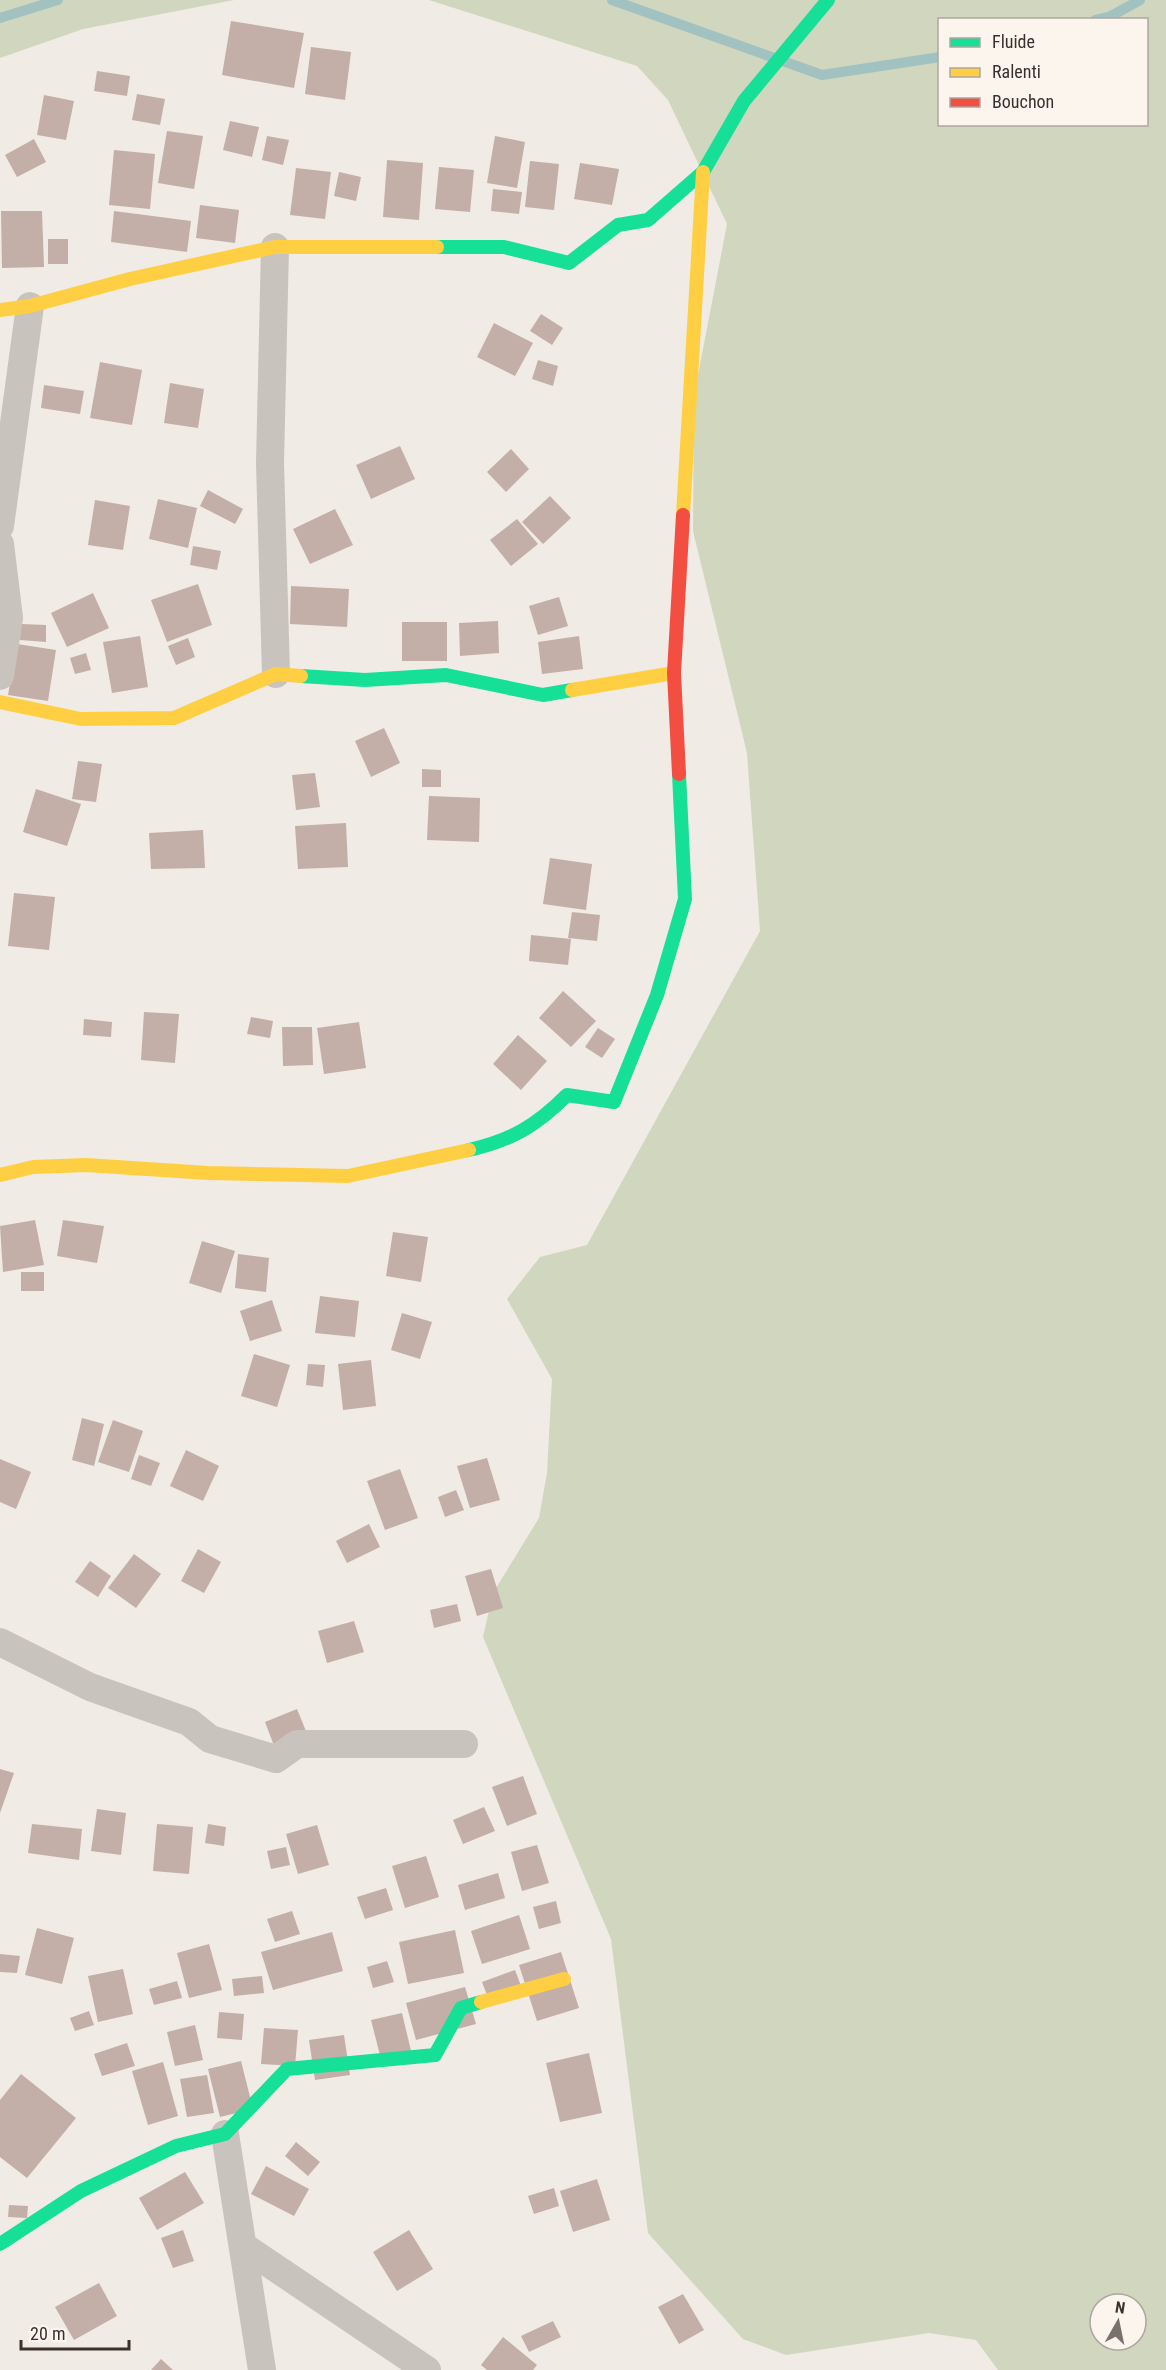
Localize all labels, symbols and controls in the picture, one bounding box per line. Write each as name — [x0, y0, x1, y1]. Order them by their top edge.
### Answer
legend — [938, 18, 1148, 126]
text: Fluide — [992, 31, 1035, 52]
text: Ralenti — [992, 61, 1041, 82]
text: Bouchon — [992, 91, 1054, 112]
north arrow — [1088, 2292, 1148, 2352]
text: N — [1114, 2298, 1127, 2318]
scale bar — [21, 2313, 129, 2351]
text: 20 m — [30, 2323, 65, 2344]

